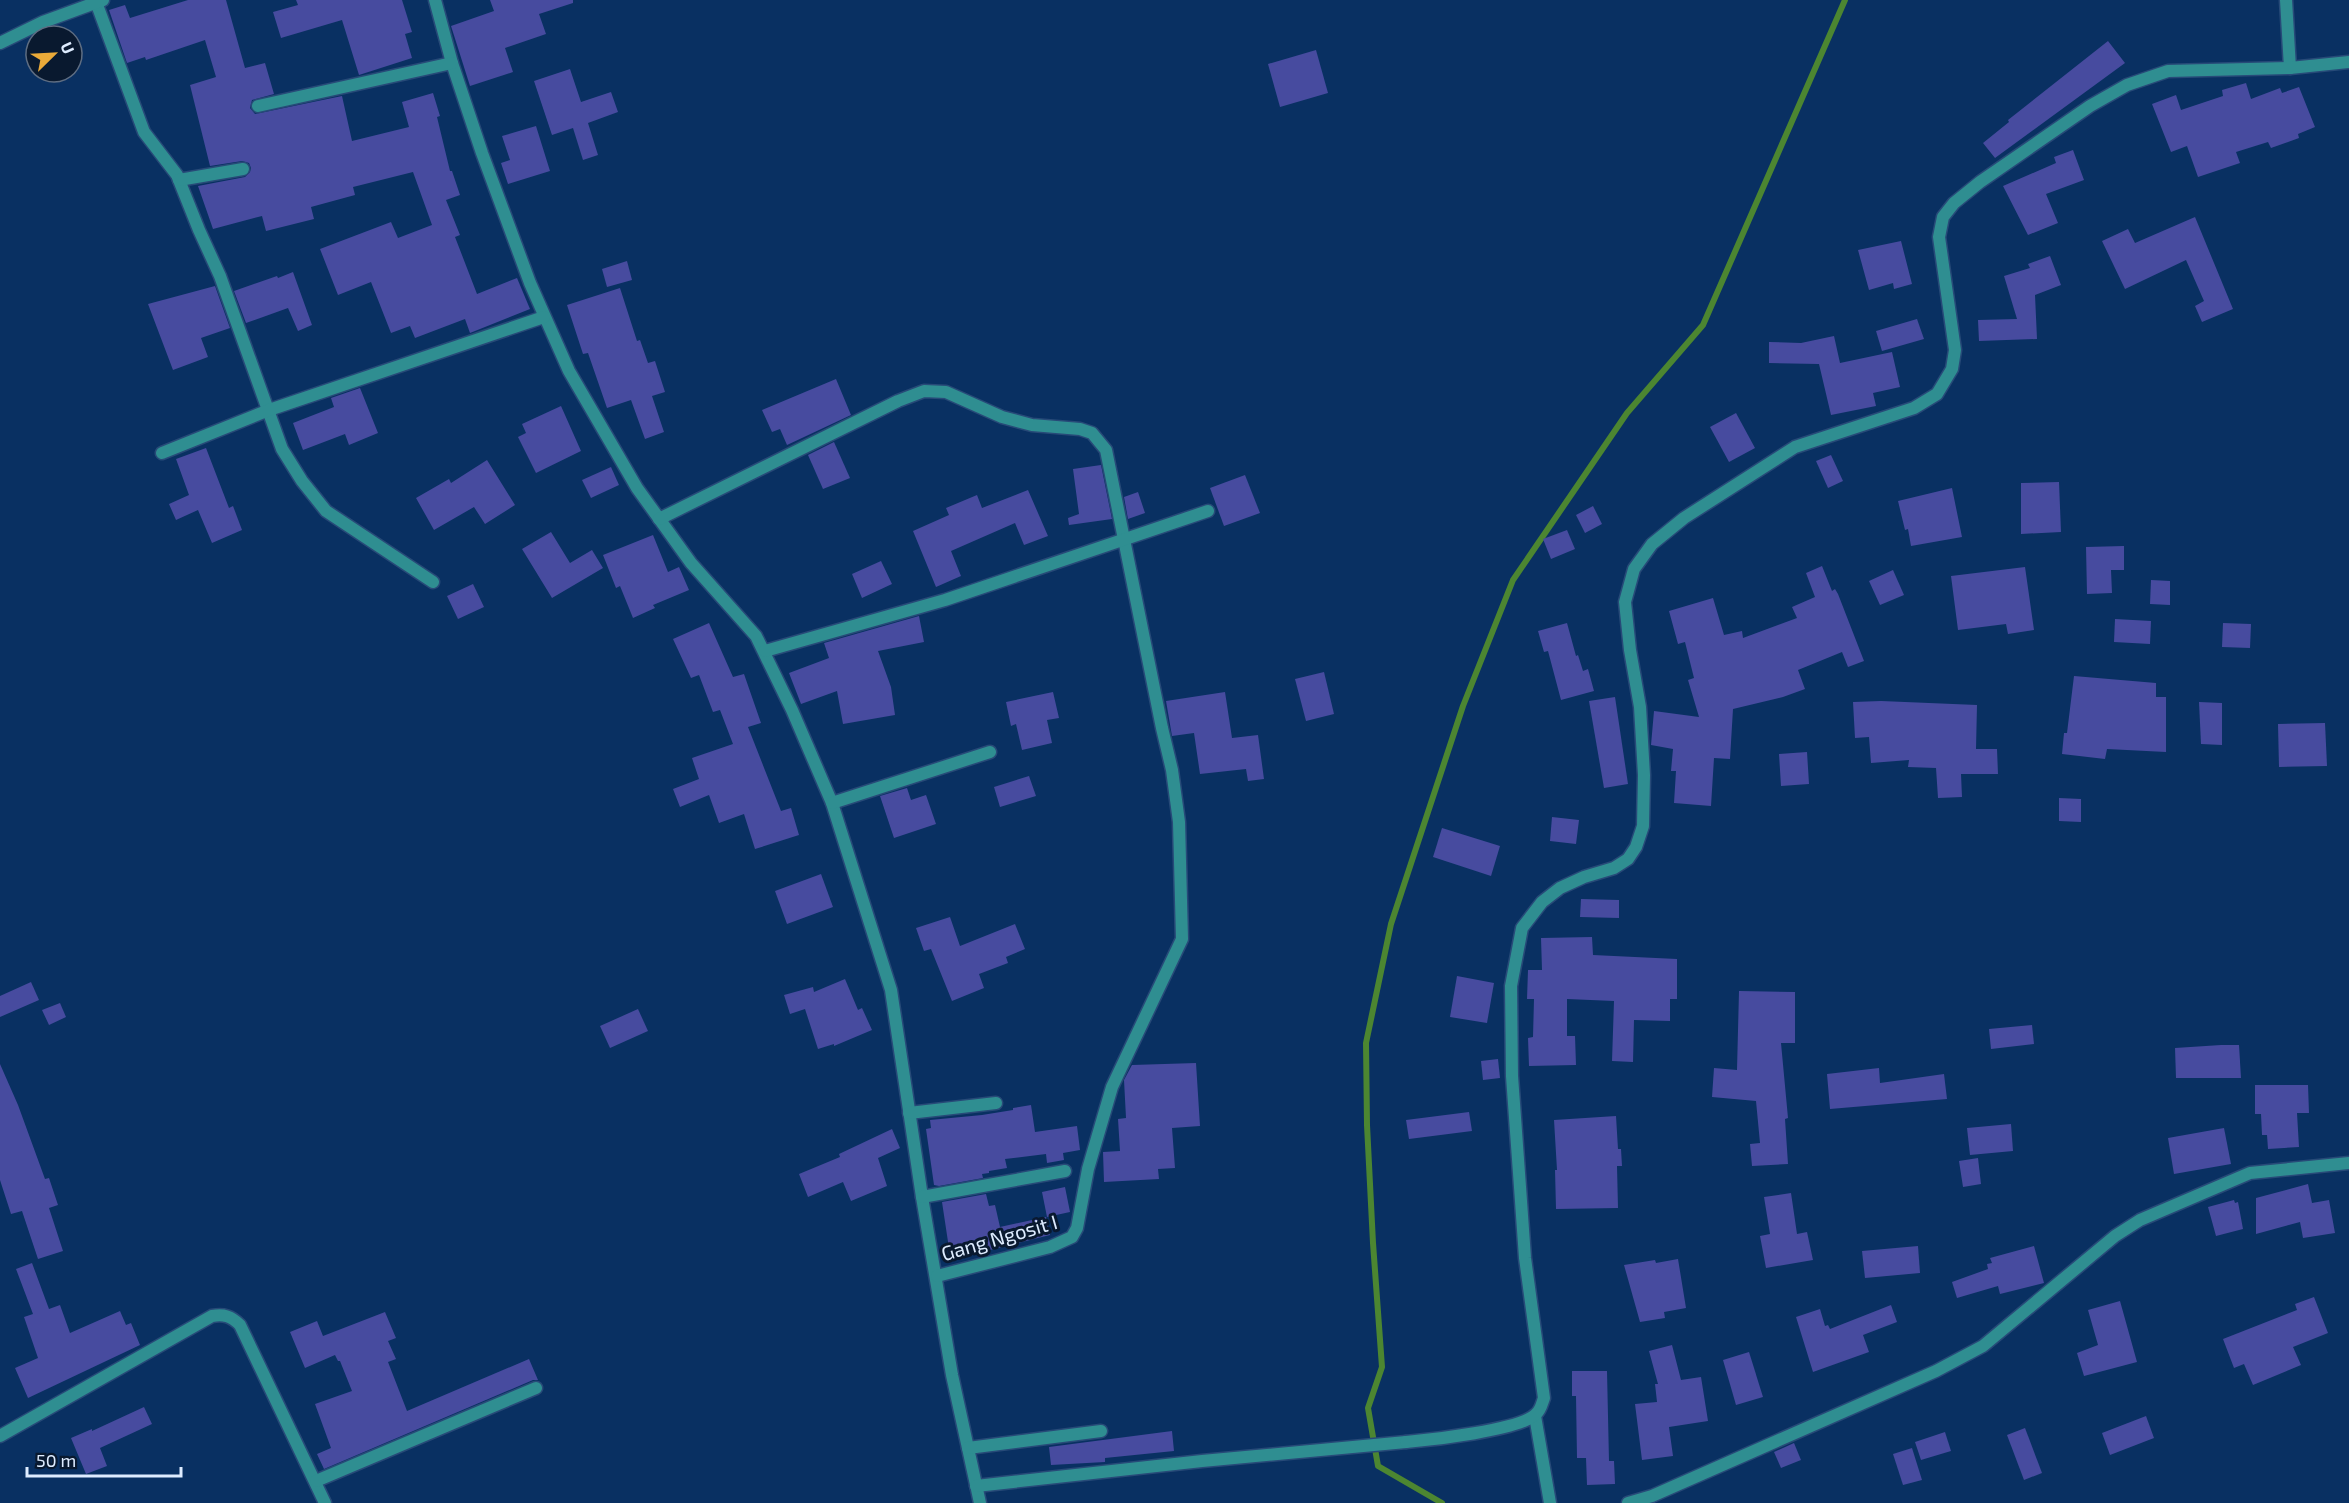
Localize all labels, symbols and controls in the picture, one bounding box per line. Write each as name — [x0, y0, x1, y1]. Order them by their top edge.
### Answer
north arrow — [24, 24, 84, 84]
text: U — [57, 39, 79, 57]
street label: Gang Ngosit I — [938, 1209, 1060, 1265]
scale bar — [27, 1440, 182, 1478]
text: 50 m — [36, 1449, 76, 1471]

